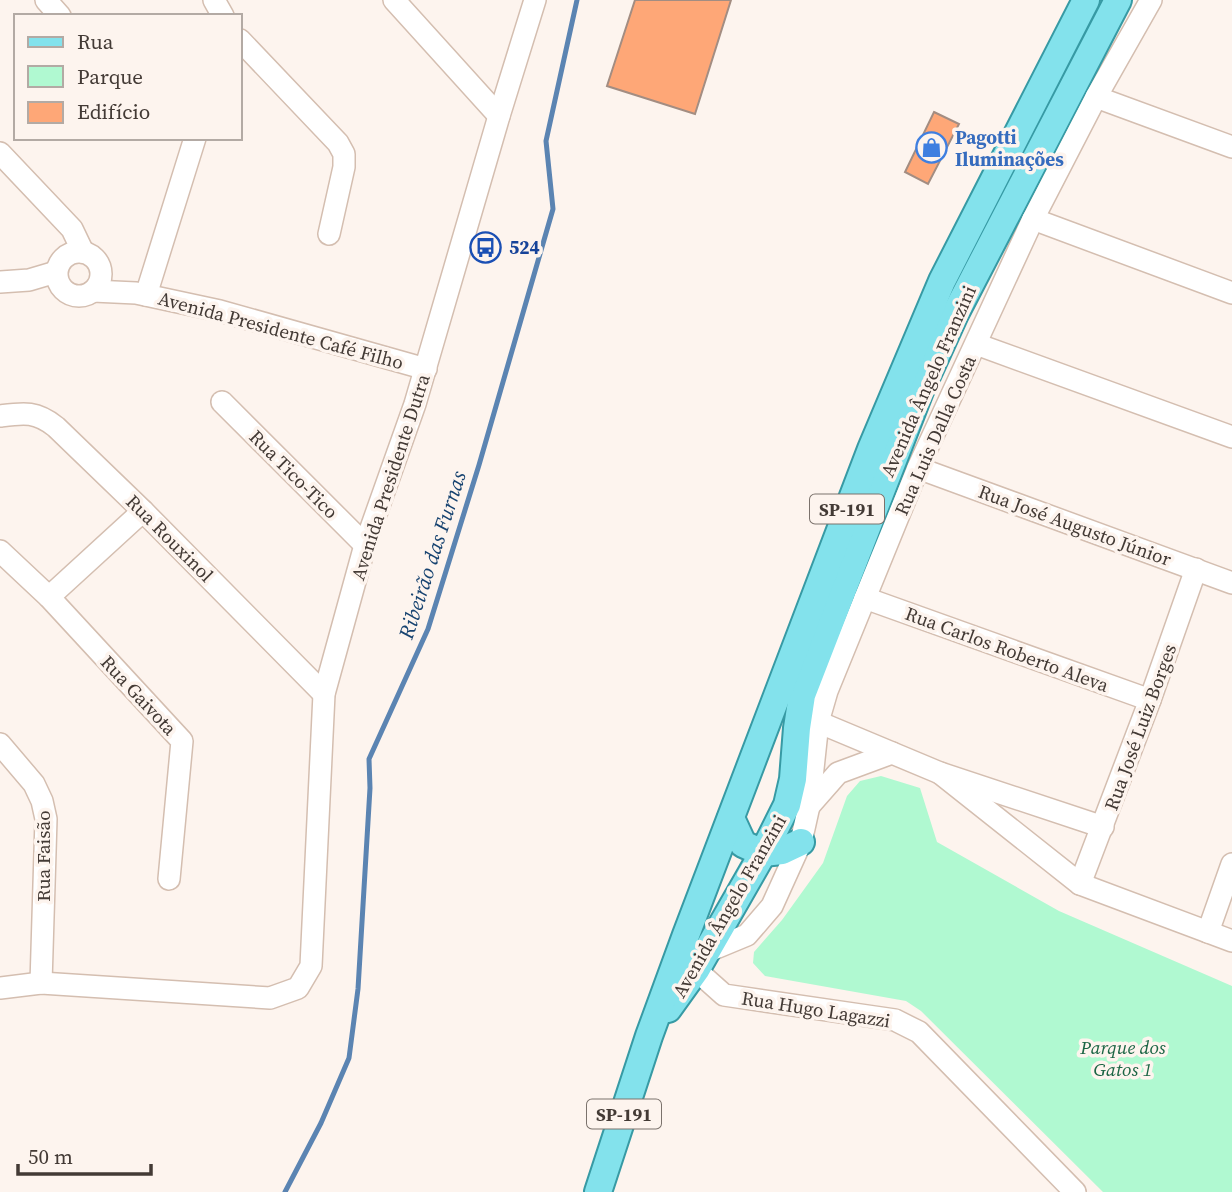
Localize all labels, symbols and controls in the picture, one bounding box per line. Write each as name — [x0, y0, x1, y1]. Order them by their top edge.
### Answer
legend — [14, 14, 242, 140]
text: Rua — [77, 27, 114, 56]
text: Parque — [77, 62, 143, 91]
text: Edifício — [77, 97, 150, 126]
place label: Pagotti Iluminações — [955, 124, 1064, 172]
shop icon: Pagotti Iluminações — [915, 131, 949, 165]
bus stop icon: 524 — [469, 230, 503, 264]
place label: 524 — [509, 234, 540, 260]
street label: Avenida Ângelo Franzini — [874, 281, 982, 481]
street label: Avenida Presidente Café Filho — [155, 285, 407, 375]
street label: Rua Luis Dalla Costa — [888, 351, 982, 519]
street label: Avenida Presidente Dutra — [344, 370, 436, 583]
street label: Rua Tico-Tico — [244, 424, 344, 524]
water label: Ribeirão das Furnas — [391, 467, 473, 644]
street label: Rua José Augusto Júnior — [975, 478, 1175, 572]
street label: Rua Rouxinol — [121, 489, 220, 588]
road number: SP-191 — [810, 494, 884, 524]
street label: Rua Carlos Roberto Aleva — [902, 600, 1113, 698]
street label: Rua José Luiz Borges — [1098, 640, 1182, 814]
street label: Rua Gaivota — [95, 649, 183, 741]
street label: Rua Faisão — [30, 810, 56, 902]
street label: Avenida Ângelo Franzini — [666, 810, 792, 1002]
street label: Rua Hugo Lagazzi — [740, 984, 893, 1034]
park label: Parque dos Gatos 1 — [1079, 1034, 1166, 1082]
road number: SP-191 — [587, 1100, 661, 1128]
scale bar — [18, 1132, 150, 1176]
text: 50 m — [28, 1142, 73, 1171]

